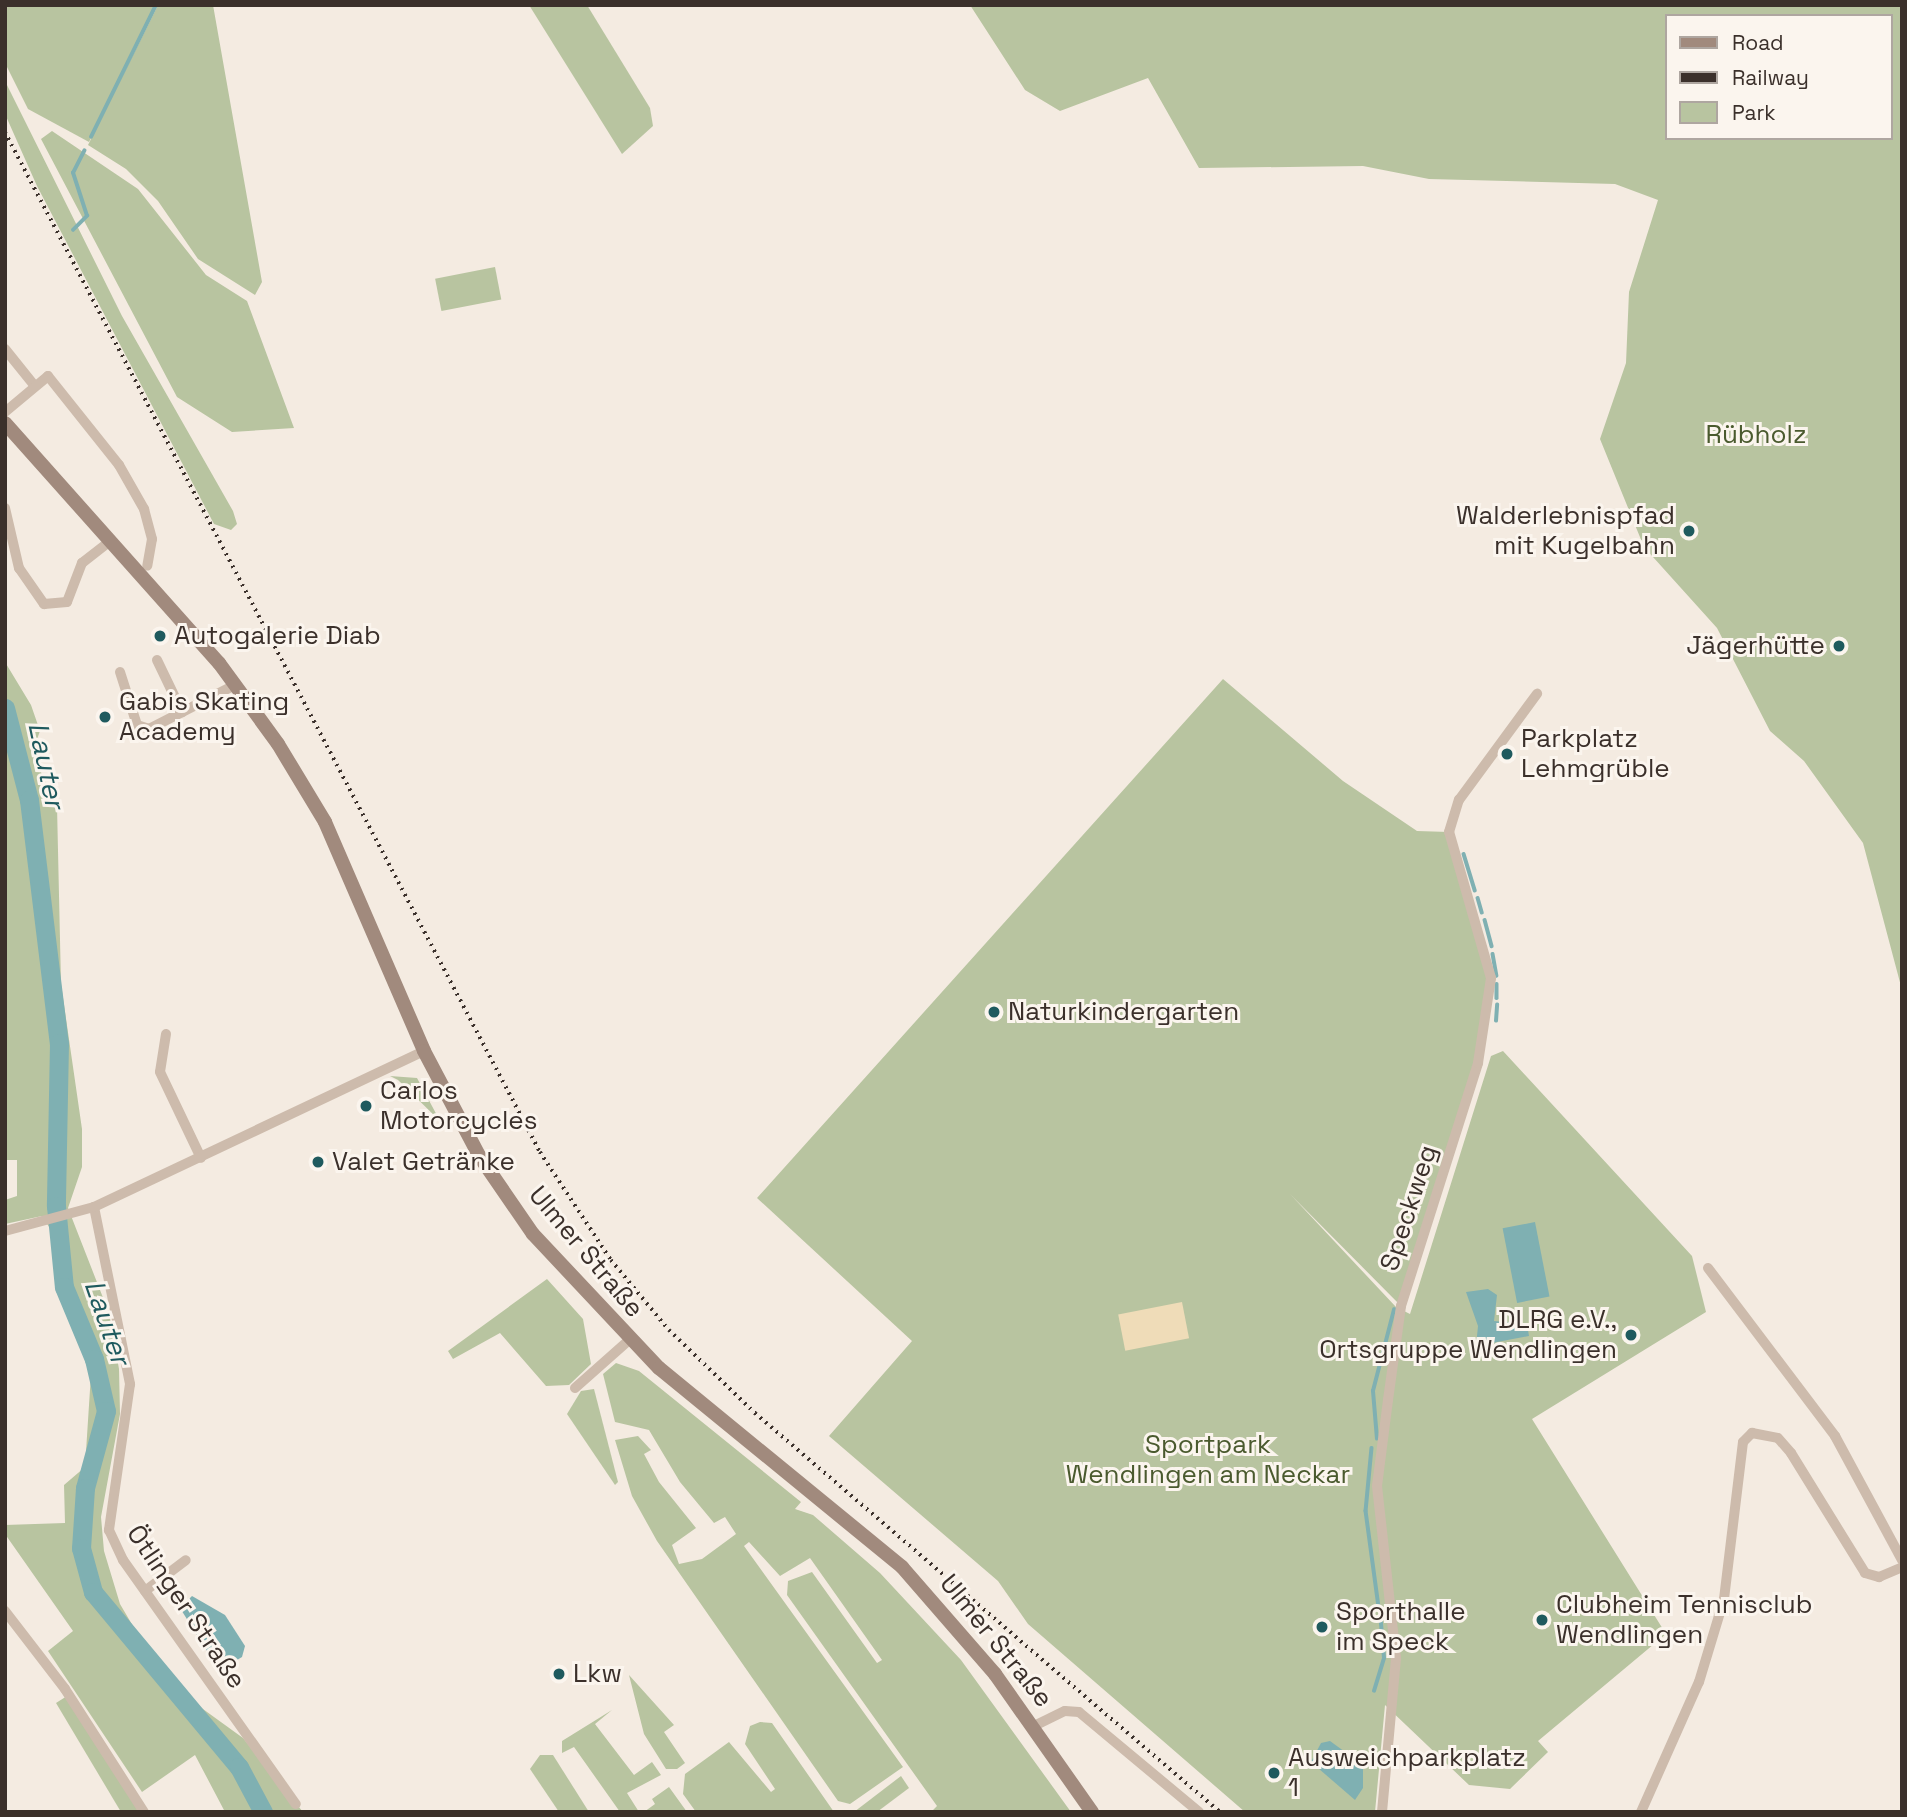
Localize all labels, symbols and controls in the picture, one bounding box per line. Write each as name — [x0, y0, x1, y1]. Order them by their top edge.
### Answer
legend — [1666, 14, 1893, 140]
text: Road — [1732, 29, 1784, 56]
text: Railway — [1732, 64, 1809, 91]
text: Park — [1732, 99, 1776, 126]
park label: Rübholz — [1706, 419, 1806, 451]
place label: Walderlebnispfad mit Kugelbahn — [1456, 500, 1675, 562]
marker: Walderlebnispfad mit Kugelbahn — [1681, 523, 1697, 539]
place label: Autogalerie Diab — [174, 620, 381, 652]
marker: Autogalerie Diab — [152, 628, 168, 644]
place label: Jägerhütte — [1686, 630, 1825, 662]
marker: Jägerhütte — [1831, 638, 1847, 654]
place label: Gabis Skating Academy — [119, 686, 289, 748]
marker: Gabis Skating Academy — [97, 709, 113, 725]
water label: Lauter — [21, 719, 73, 811]
place label: Parkplatz Lehmgrüble — [1521, 723, 1670, 784]
marker: Parkplatz Lehmgrüble — [1499, 746, 1515, 762]
place label: Naturkindergarten — [1008, 996, 1239, 1028]
marker: Naturkindergarten — [986, 1004, 1002, 1020]
place label: Carlos Motorcycles — [380, 1075, 537, 1136]
marker: Carlos Motorcycles — [358, 1098, 374, 1114]
street label: Speckweg — [1374, 1141, 1444, 1275]
place label: Valet Getränke — [332, 1146, 515, 1178]
marker: Valet Getränke — [310, 1154, 326, 1170]
street label: Ulmer Straße — [522, 1180, 650, 1324]
water label: Lauter — [78, 1275, 138, 1369]
place label: DLRG e.V., Ortsgruppe Wendlingen — [1319, 1304, 1617, 1366]
marker: DLRG e.V., Ortsgruppe Wendlingen — [1623, 1327, 1639, 1343]
park label: Sportpark Wendlingen am Neckar — [1066, 1429, 1350, 1490]
street label: Ötlinger Straße — [120, 1519, 252, 1695]
street label: Ulmer Straße — [933, 1568, 1059, 1714]
place label: Clubheim Tennisclub Wendlingen — [1556, 1589, 1813, 1650]
place label: Sporthalle im Speck — [1336, 1596, 1466, 1658]
marker: Clubheim Tennisclub Wendlingen — [1534, 1612, 1550, 1628]
marker: Sporthalle im Speck — [1314, 1619, 1330, 1635]
place label: Lkw — [573, 1658, 622, 1690]
marker: Lkw — [551, 1666, 567, 1682]
place label: Ausweichparkplatz 1 — [1288, 1742, 1526, 1803]
marker: Ausweichparkplatz 1 — [1266, 1765, 1282, 1781]

